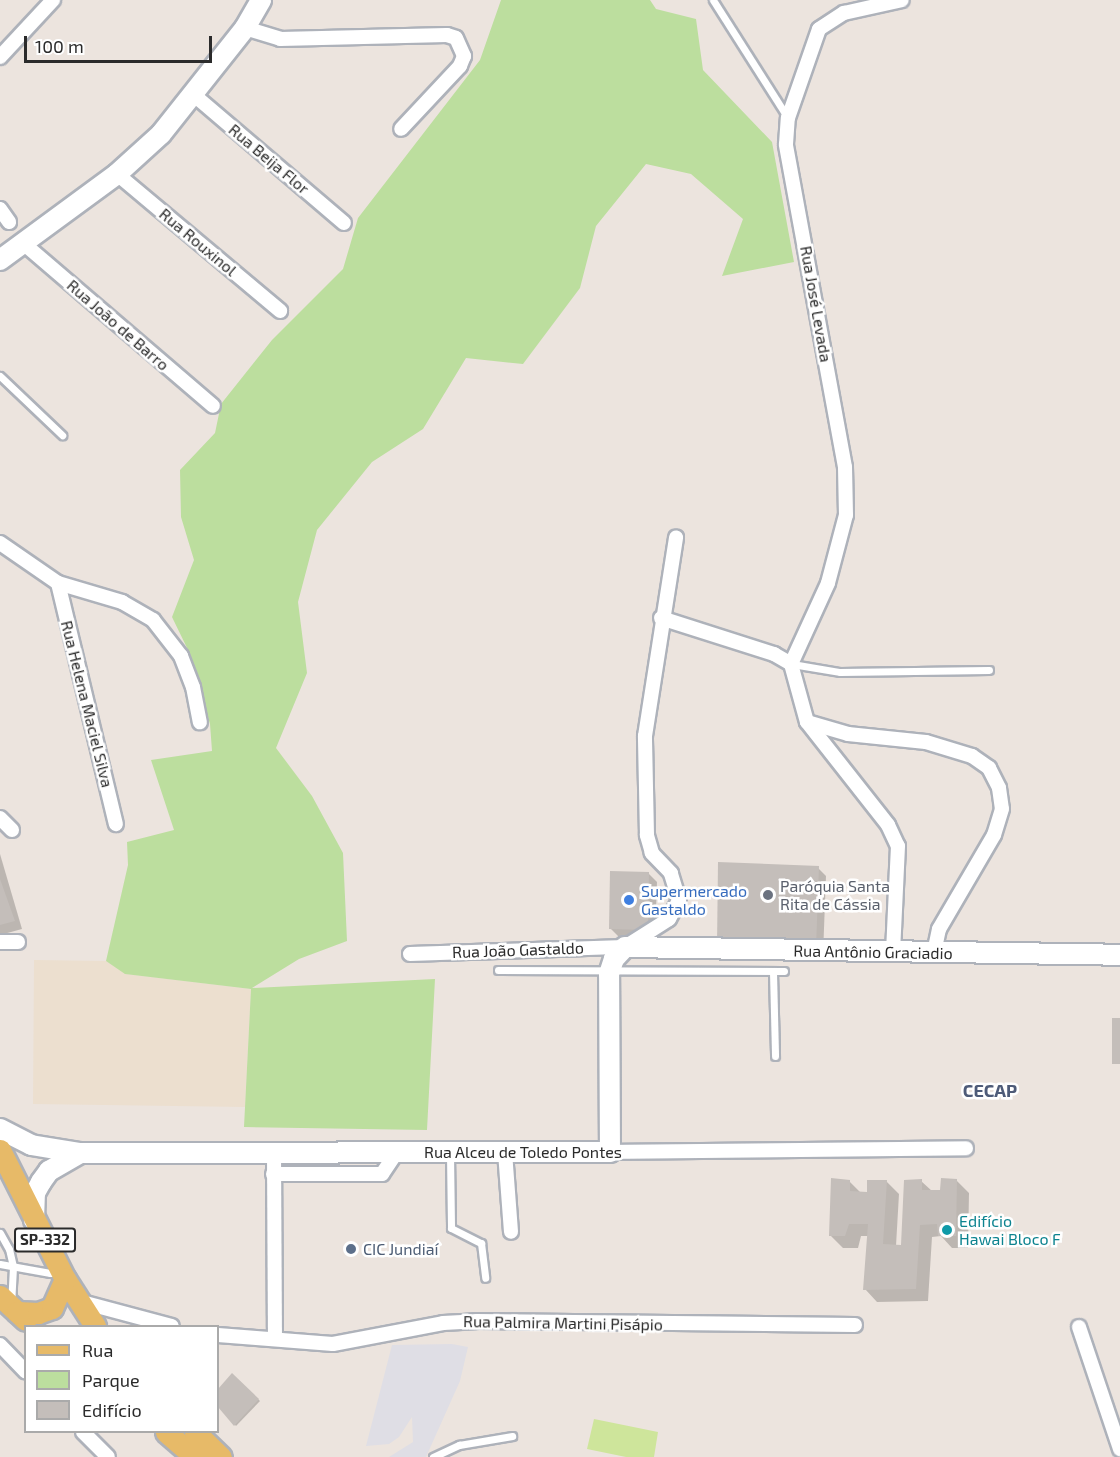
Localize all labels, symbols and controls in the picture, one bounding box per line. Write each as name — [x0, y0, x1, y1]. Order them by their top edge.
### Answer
scale bar — [27, 24, 214, 62]
text: 100 m — [35, 35, 84, 57]
street label: Rua Beija Flor — [225, 120, 313, 198]
street label: Rua Rouxinol — [155, 204, 241, 280]
street label: Rua José Levada — [796, 244, 836, 364]
street label: Rua João de Barro — [63, 275, 173, 375]
street label: Rua Helena Maciel Silva — [57, 618, 117, 790]
place label: Paróquia Santa Rita de Cássia — [780, 876, 890, 914]
place label: Supermercado Gastaldo — [641, 881, 747, 919]
marker: Paróquia Santa Rita de Cássia — [761, 888, 775, 902]
marker: Supermercado Gastaldo — [622, 893, 636, 907]
street label: Rua João Gastaldo — [452, 938, 584, 962]
street label: Rua Antônio Graciadio — [793, 941, 953, 963]
district label: CECAP — [963, 1079, 1017, 1101]
street label: Rua Alceu de Toledo Pontes — [424, 1142, 622, 1162]
place label: Edifício Hawai Bloco F — [959, 1211, 1061, 1249]
marker: Edifício Hawai Bloco F — [940, 1223, 954, 1237]
road number: SP-332 — [14, 1228, 76, 1252]
place label: CIC Jundiaí — [363, 1239, 439, 1259]
marker: CIC Jundiaí — [344, 1242, 358, 1256]
street label: Rua Palmira Martini Pisápio — [463, 1312, 663, 1334]
legend — [24, 1325, 219, 1433]
text: Rua — [82, 1339, 113, 1361]
text: Parque — [82, 1369, 140, 1391]
text: Edifício — [82, 1399, 142, 1421]

